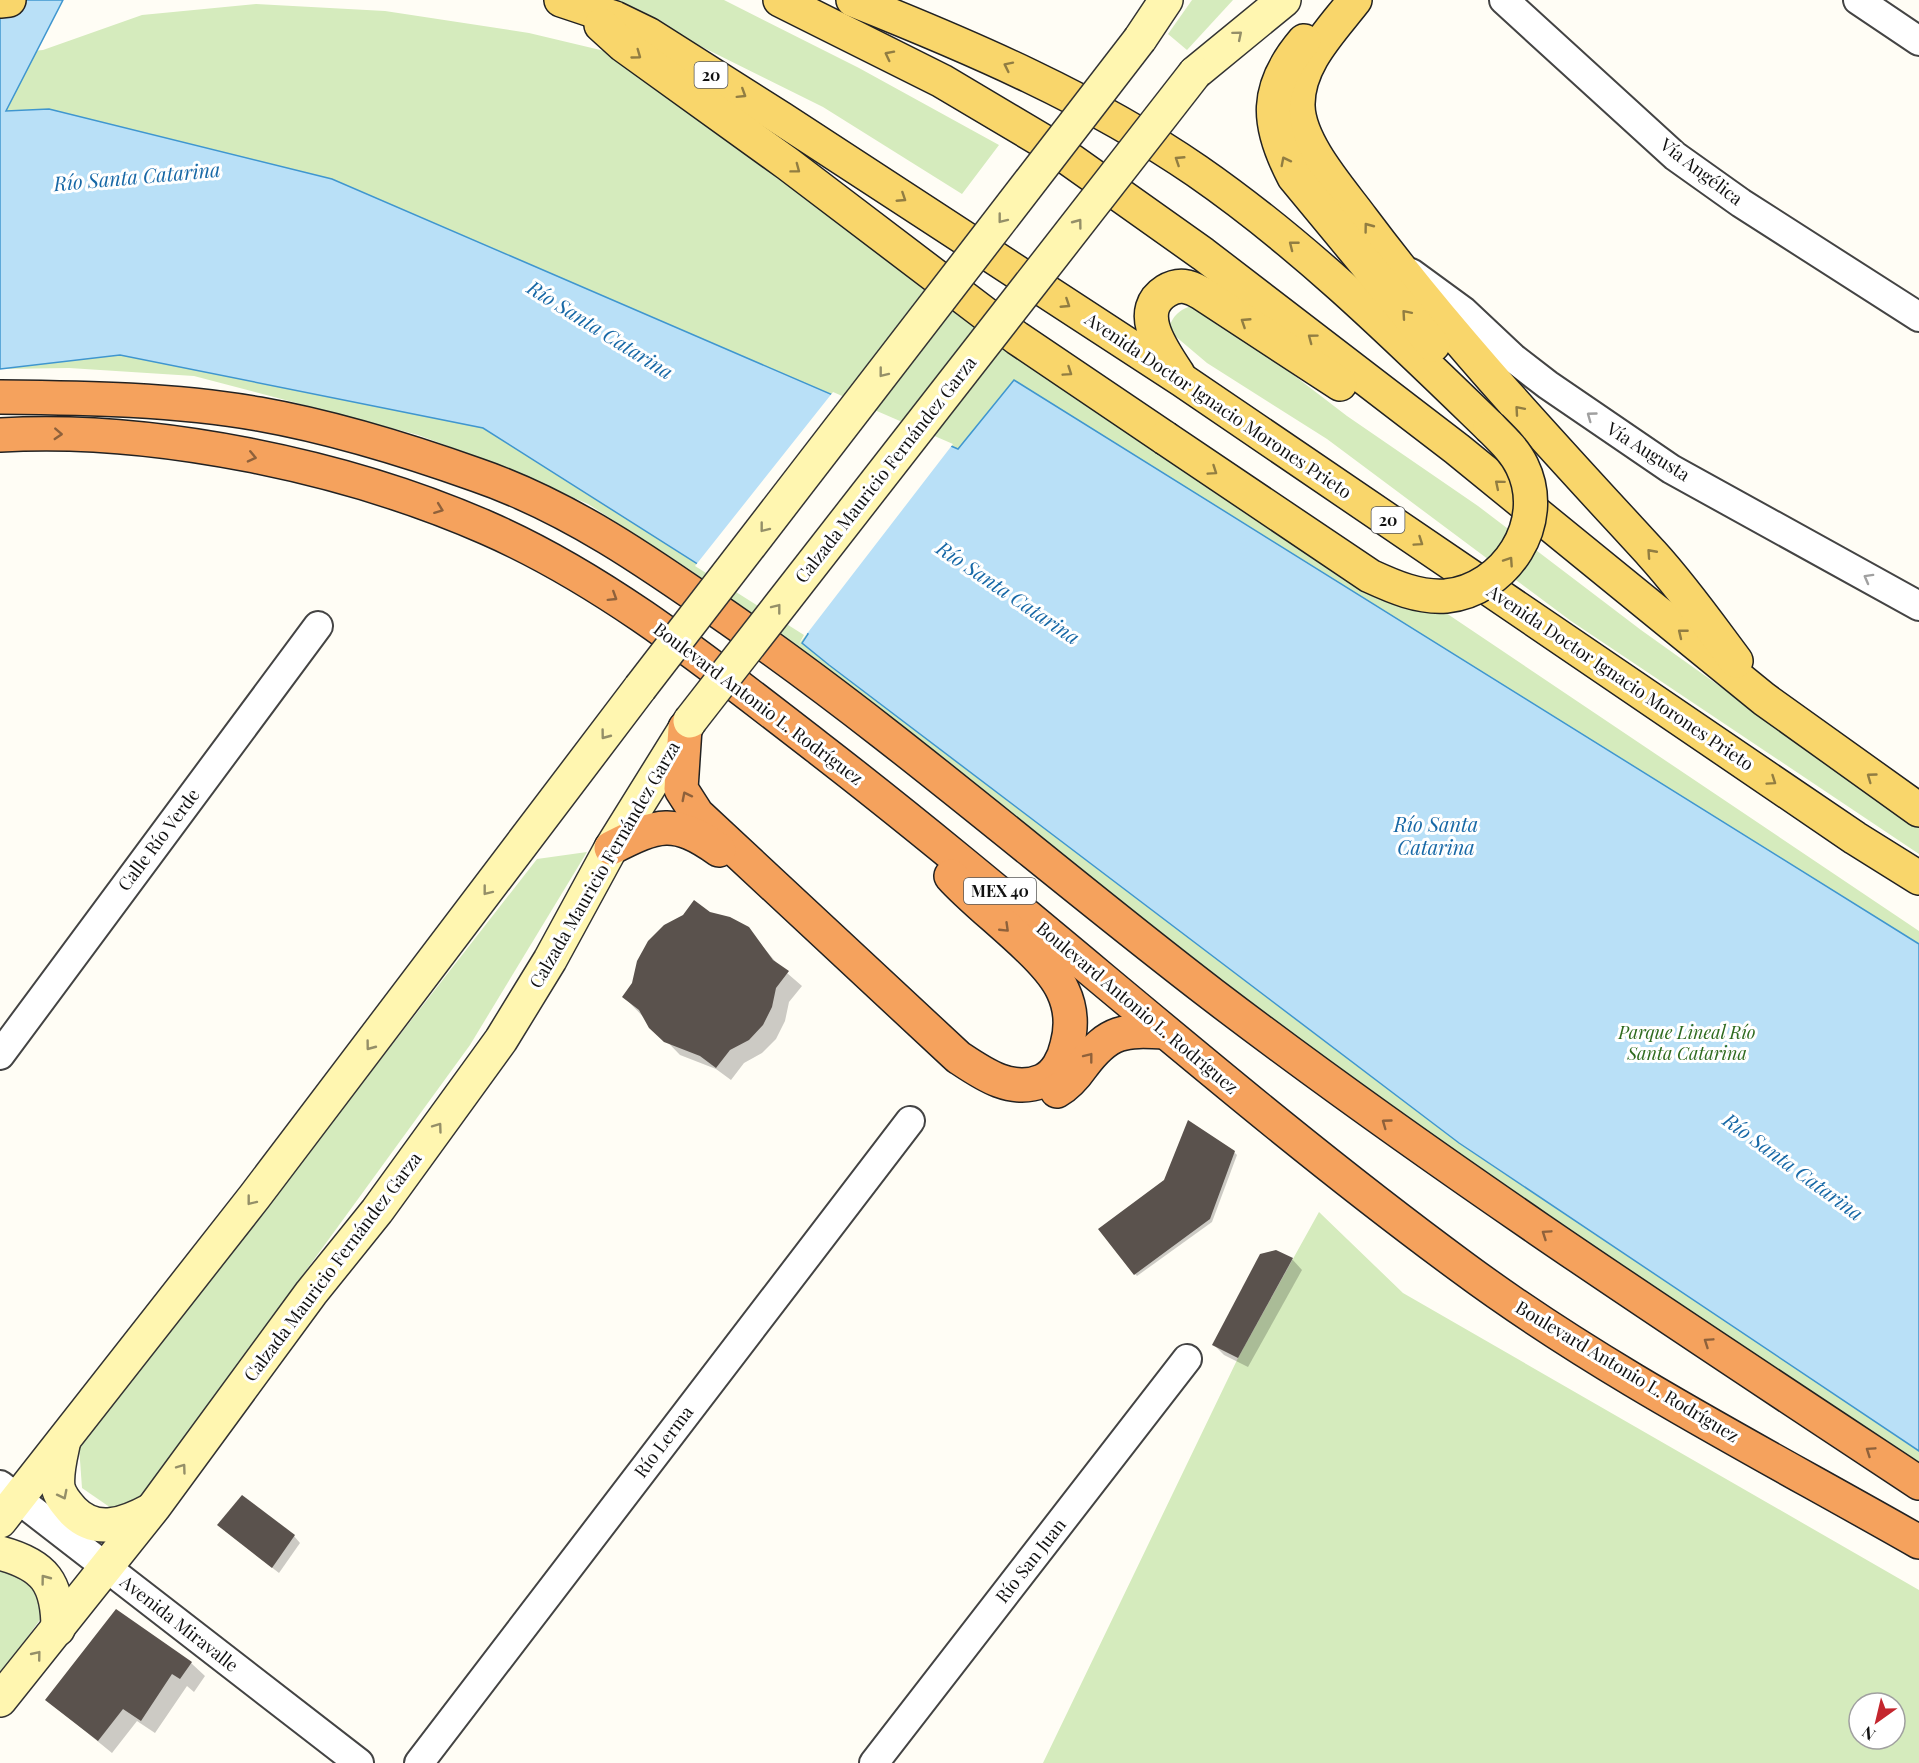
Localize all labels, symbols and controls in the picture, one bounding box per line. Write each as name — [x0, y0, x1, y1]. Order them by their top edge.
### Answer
one-way arrow — [1231, 32, 1242, 43]
one-way arrow — [631, 48, 642, 59]
one-way arrow — [885, 50, 896, 62]
road number: 20 — [694, 62, 728, 88]
one-way arrow — [1004, 62, 1015, 73]
one-way arrow — [736, 87, 746, 99]
street label: Vía Angélica — [1655, 132, 1748, 210]
water label: Río Santa Catarina — [51, 155, 221, 196]
one-way arrow — [1175, 155, 1185, 167]
one-way arrow — [1281, 157, 1292, 168]
one-way arrow — [789, 162, 800, 173]
one-way arrow — [895, 191, 906, 202]
one-way arrow — [998, 212, 1009, 223]
one-way arrow — [1071, 218, 1082, 229]
one-way arrow — [1364, 222, 1375, 233]
one-way arrow — [1288, 242, 1299, 253]
water label: Río Santa Catarina — [522, 272, 679, 384]
one-way arrow — [1060, 296, 1070, 308]
street label: Avenida Doctor Ignacio Morones Prieto — [1080, 306, 1357, 504]
one-way arrow — [1402, 310, 1413, 321]
one-way arrow — [1241, 318, 1252, 329]
one-way arrow — [1307, 334, 1318, 345]
street label: Calzada Mauricio Fernández Garza — [789, 351, 981, 588]
one-way arrow — [1061, 365, 1072, 376]
one-way arrow — [879, 367, 890, 378]
one-way arrow — [1515, 406, 1526, 417]
one-way arrow — [1587, 412, 1598, 423]
street label: Vía Augusta — [1602, 416, 1695, 486]
one-way arrow — [54, 427, 63, 440]
one-way arrow — [247, 449, 257, 462]
one-way arrow — [1207, 464, 1218, 475]
one-way arrow — [1494, 480, 1505, 491]
one-way arrow — [433, 502, 444, 515]
road number: 20 — [1372, 507, 1404, 533]
one-way arrow — [760, 521, 771, 532]
water label: Río Santa Catarina — [931, 533, 1086, 650]
one-way arrow — [1413, 535, 1424, 546]
one-way arrow — [1647, 549, 1658, 560]
one-way arrow — [1502, 557, 1513, 568]
one-way arrow — [1864, 574, 1874, 585]
street label: Avenida Doctor Ignacio Morones Prieto — [1482, 578, 1759, 776]
one-way arrow — [607, 590, 617, 602]
one-way arrow — [770, 604, 781, 615]
street label: Boulevard Antonio L. Rodríguez — [649, 616, 868, 790]
one-way arrow — [1678, 630, 1689, 641]
one-way arrow — [601, 729, 612, 740]
street label: Calzada Mauricio Fernández Garza — [523, 737, 685, 992]
one-way arrow — [1866, 773, 1877, 784]
one-way arrow — [1765, 774, 1776, 785]
street label: Calle Río Verde — [112, 783, 205, 895]
one-way arrow — [682, 792, 693, 802]
water label: Río Santa Catarina — [1393, 810, 1478, 860]
road number: MEX 40 — [964, 878, 1036, 904]
one-way arrow — [484, 884, 495, 895]
street label: Boulevard Antonio L. Rodríguez — [1032, 916, 1244, 1099]
one-way arrow — [998, 921, 1008, 932]
park label: Parque Lineal Río Santa Catarina — [1617, 1020, 1756, 1065]
one-way arrow — [366, 1039, 377, 1050]
one-way arrow — [1082, 1053, 1093, 1064]
water label: Río Santa Catarina — [1718, 1105, 1869, 1226]
one-way arrow — [1382, 1119, 1393, 1130]
one-way arrow — [431, 1122, 442, 1133]
street label: Calzada Mauricio Fernández Garza — [238, 1147, 426, 1386]
one-way arrow — [247, 1194, 258, 1205]
one-way arrow — [1542, 1230, 1553, 1241]
street label: Boulevard Antonio L. Rodríguez — [1511, 1295, 1744, 1447]
one-way arrow — [1704, 1338, 1714, 1350]
street label: Río Lerma — [628, 1401, 698, 1482]
one-way arrow — [1866, 1447, 1877, 1458]
one-way arrow — [175, 1463, 186, 1474]
one-way arrow — [56, 1489, 67, 1499]
street label: Río San Juan — [990, 1513, 1071, 1608]
street label: Avenida Miravalle — [115, 1569, 244, 1677]
one-way arrow — [41, 1575, 52, 1586]
one-way arrow — [29, 1651, 40, 1662]
north arrow — [1847, 1691, 1907, 1751]
text: N — [1857, 1722, 1879, 1746]

